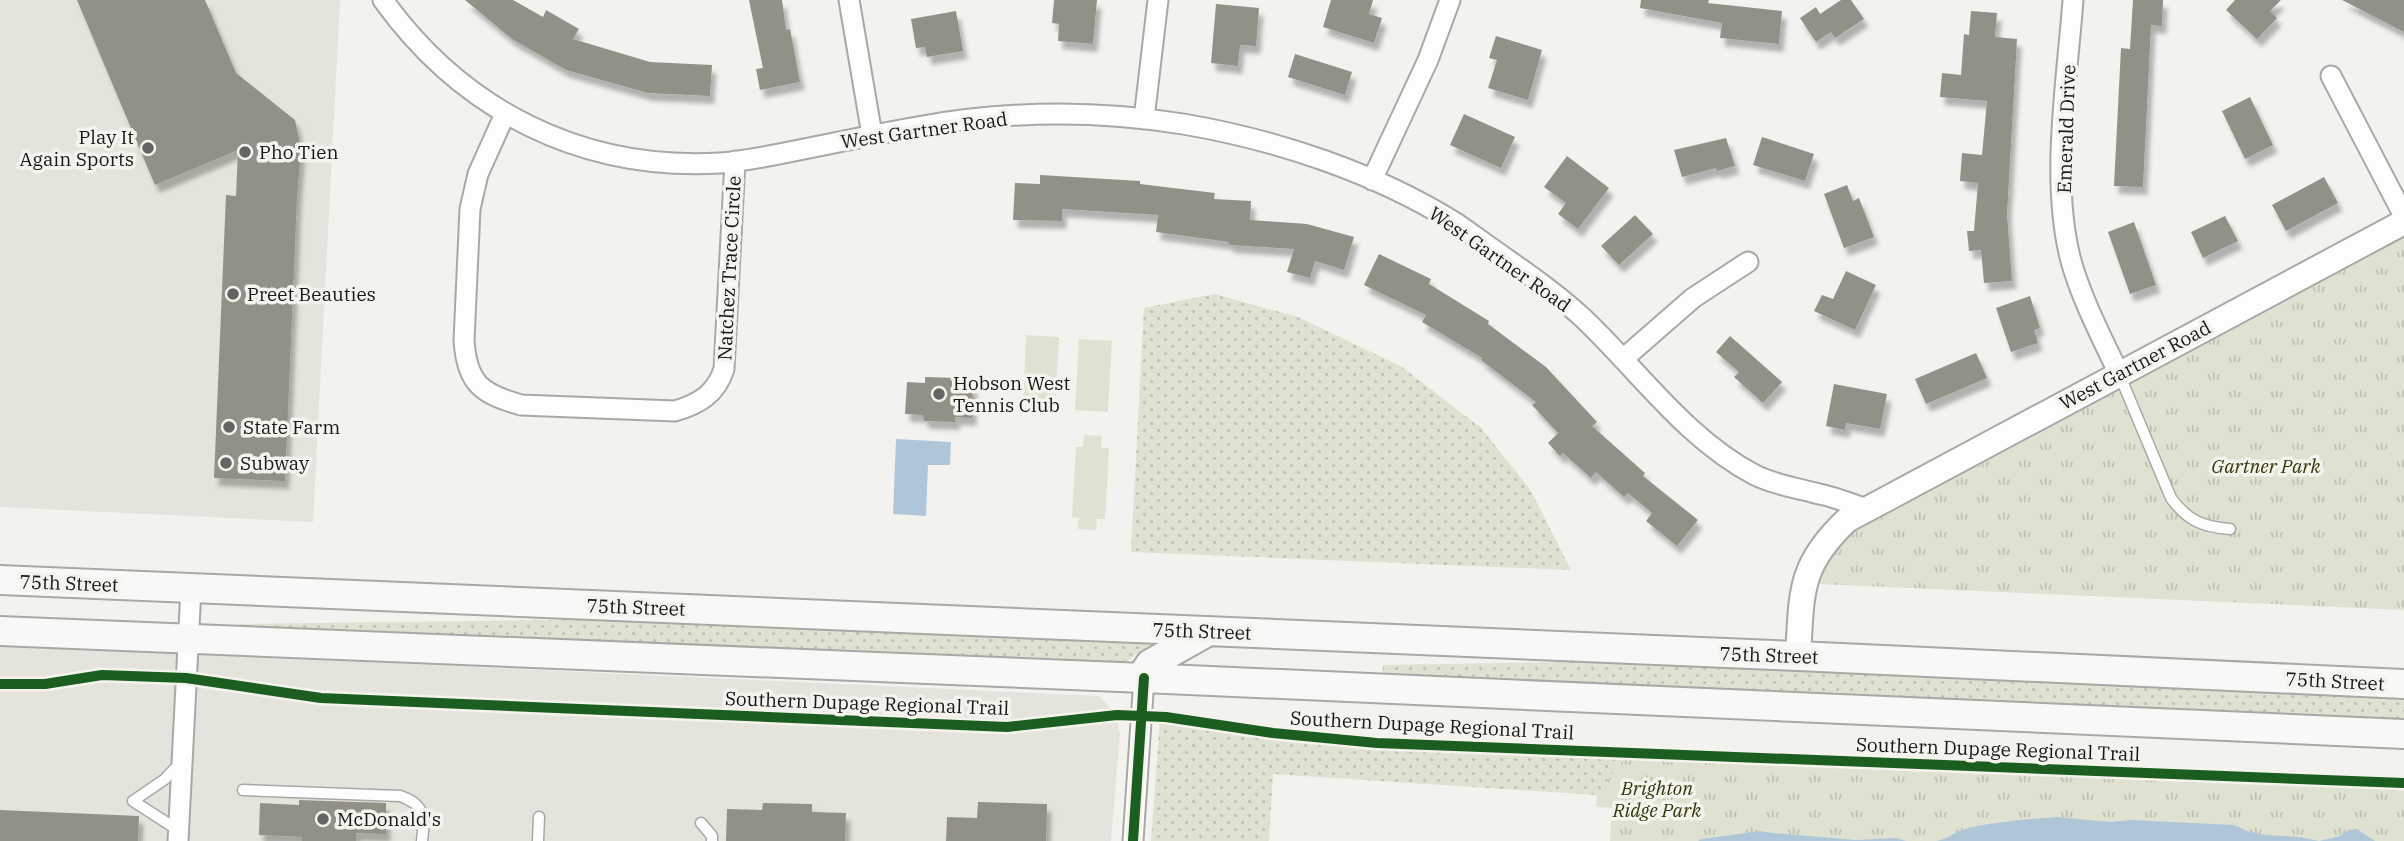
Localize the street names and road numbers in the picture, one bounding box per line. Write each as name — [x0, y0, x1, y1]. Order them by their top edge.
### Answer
street label: Emerald Drive — [2052, 64, 2080, 194]
street label: West Gartner Road — [839, 106, 1009, 154]
street label: Natchez Trace Circle — [712, 175, 746, 361]
street label: West Gartner Road — [1424, 201, 1576, 317]
street label: West Gartner Road — [2055, 315, 2215, 415]
street label: 75th Street — [19, 569, 119, 597]
street label: 75th Street — [586, 593, 686, 621]
street label: 75th Street — [1152, 617, 1252, 645]
street label: 75th Street — [1719, 641, 1819, 669]
street label: 75th Street — [2285, 666, 2385, 696]
street label: Southern Dupage Regional Trail — [724, 686, 1010, 720]
street label: Southern Dupage Regional Trail — [1289, 706, 1575, 744]
street label: Southern Dupage Regional Trail — [1855, 732, 2141, 766]

